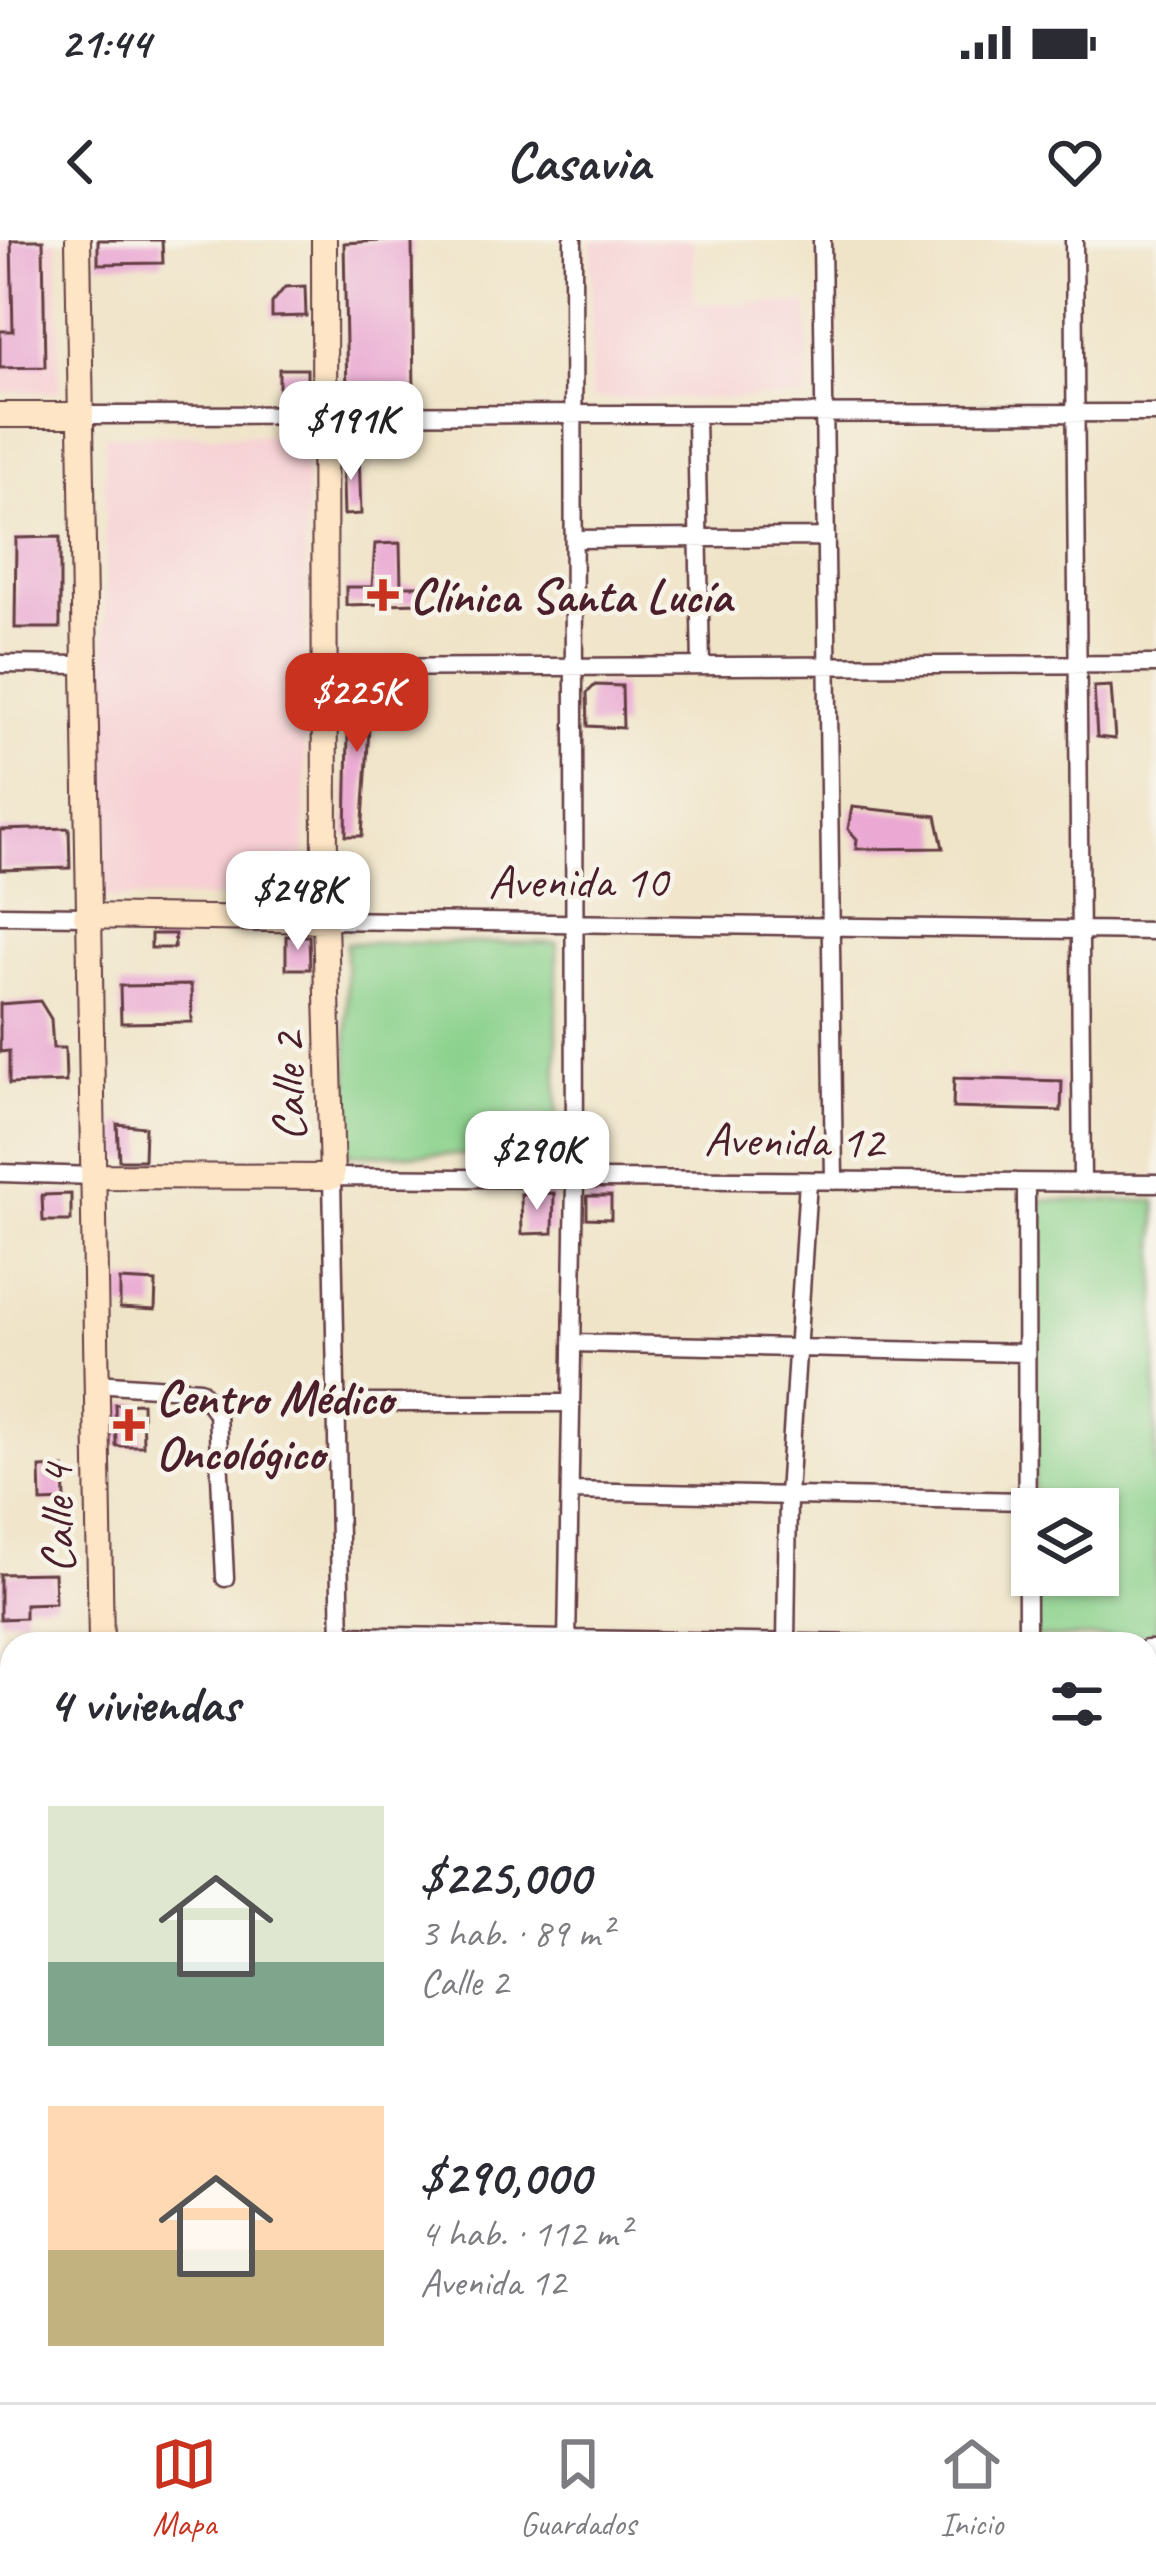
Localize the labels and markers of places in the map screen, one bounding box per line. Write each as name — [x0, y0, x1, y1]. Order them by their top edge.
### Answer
pin: $191K — [267, 381, 435, 483]
place label: Clínica Santa Lucía — [410, 566, 735, 626]
marker: Clínica Santa Lucía — [367, 579, 399, 611]
pin: $225K — [273, 653, 441, 755]
pin: $248K — [214, 851, 382, 953]
pin: $290K — [453, 1111, 621, 1213]
place label: Centro Médico Oncológico — [156, 1368, 398, 1483]
marker: Centro Médico Oncológico — [113, 1409, 145, 1441]

